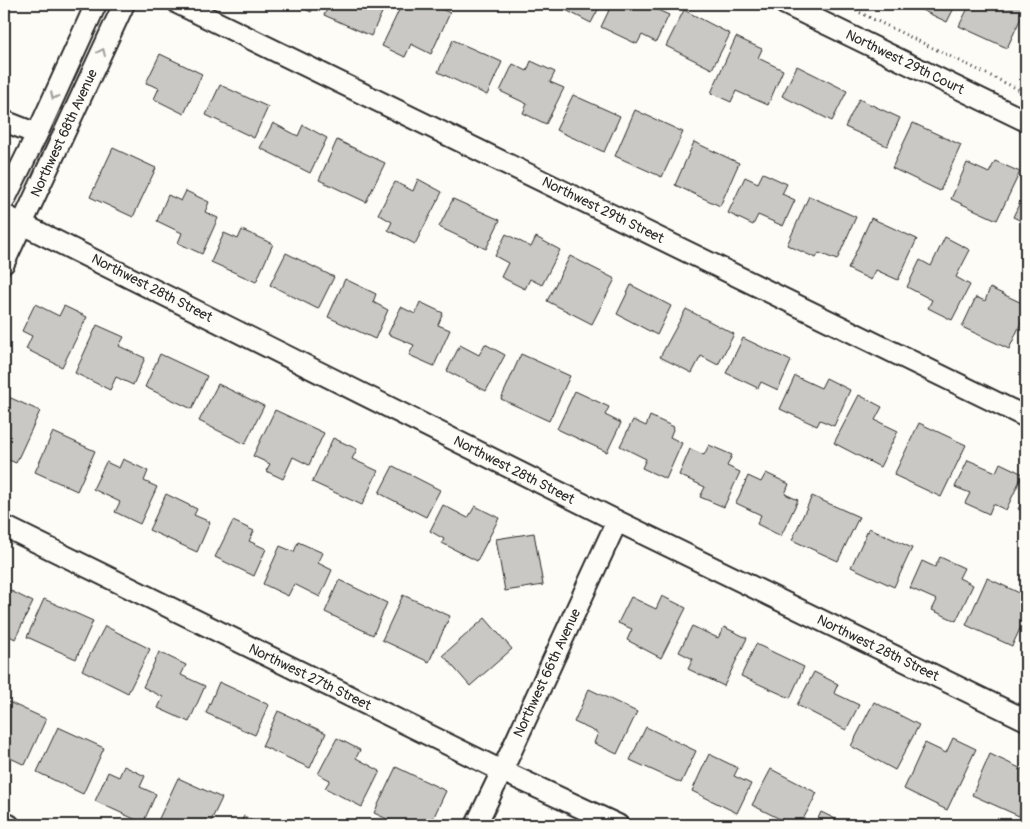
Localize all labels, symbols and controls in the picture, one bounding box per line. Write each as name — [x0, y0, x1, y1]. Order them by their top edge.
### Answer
street label: Northwest 29th Court — [843, 26, 967, 98]
one-way arrow — [95, 49, 105, 58]
street label: Northwest 68th Avenue — [27, 66, 101, 200]
one-way arrow — [50, 91, 60, 100]
street label: Northwest 29th Street — [539, 173, 667, 247]
street label: Northwest 28th Street — [89, 250, 216, 326]
street label: Northwest 28th Street — [451, 432, 578, 508]
street label: Northwest 66th Avenue — [510, 606, 584, 740]
street label: Northwest 28th Street — [814, 611, 942, 685]
street label: Northwest 27th Street — [246, 640, 374, 714]

